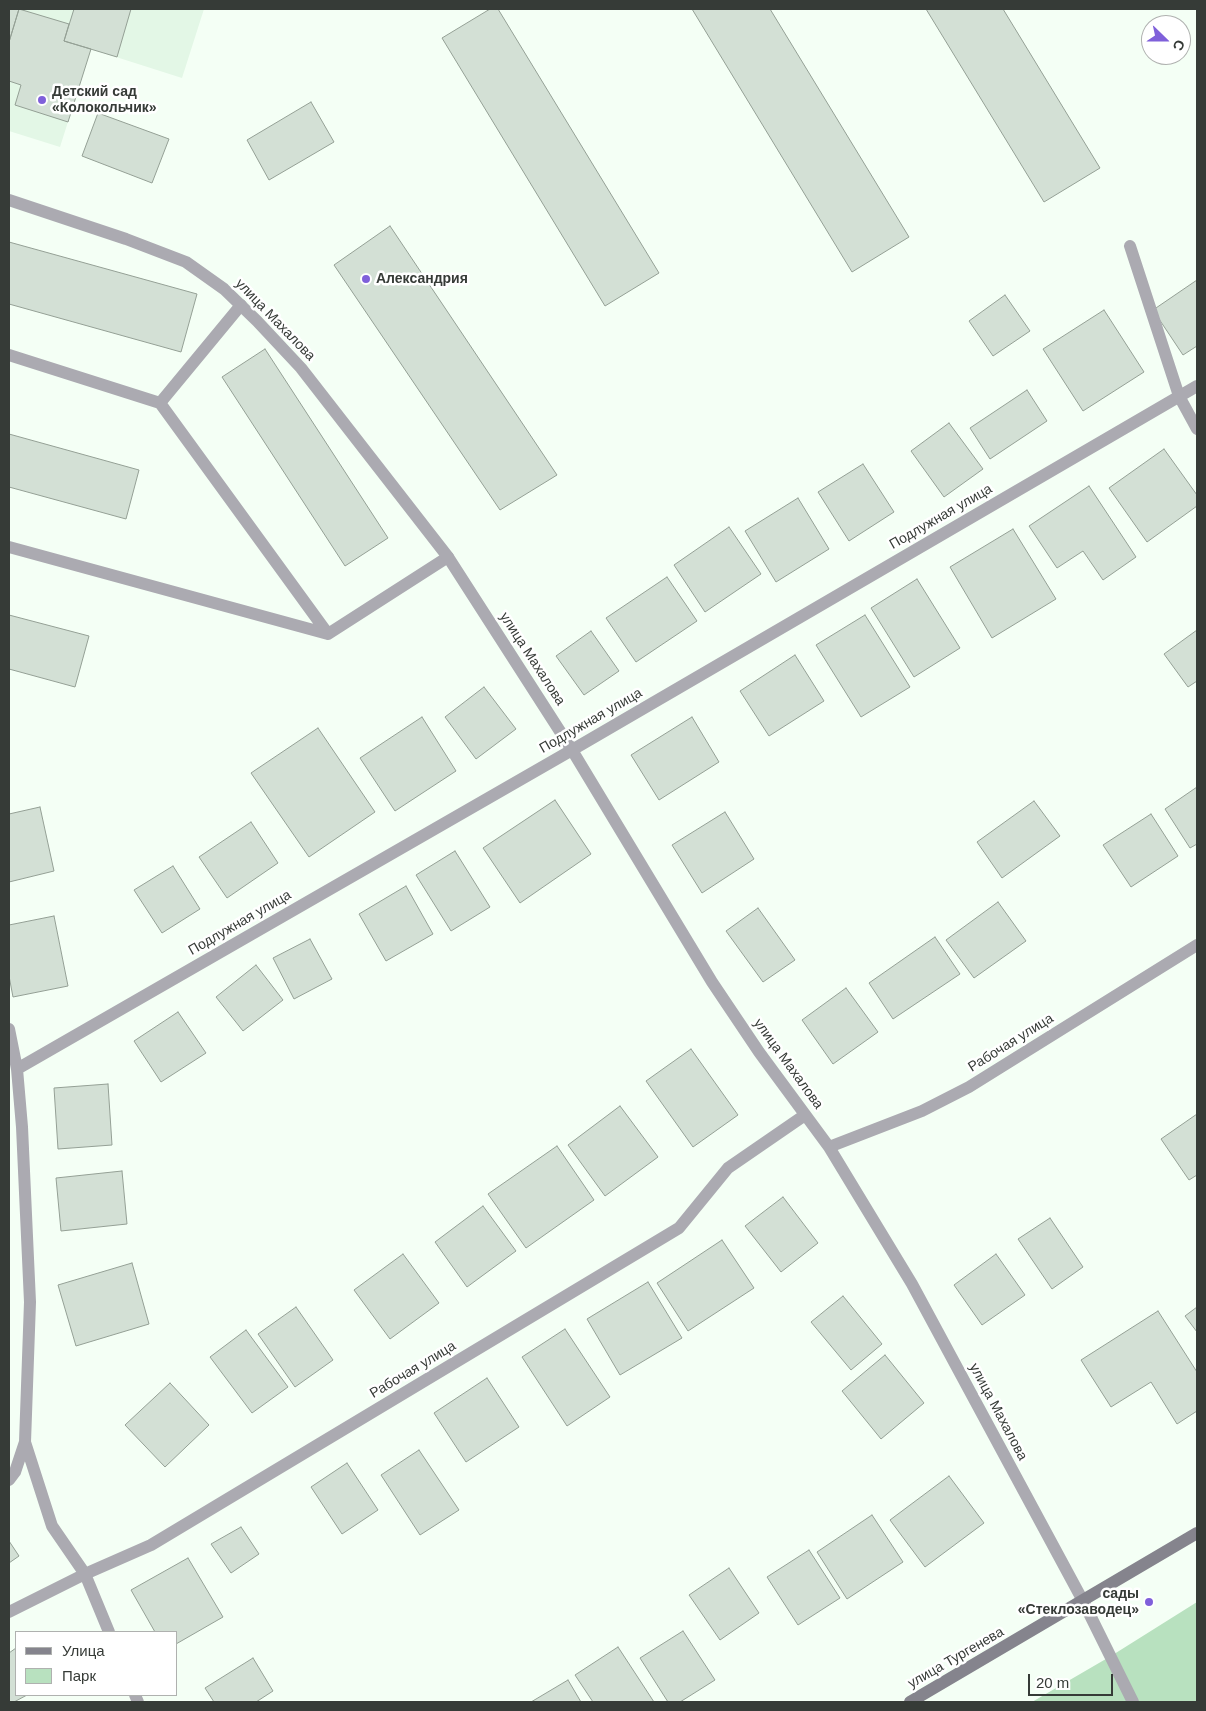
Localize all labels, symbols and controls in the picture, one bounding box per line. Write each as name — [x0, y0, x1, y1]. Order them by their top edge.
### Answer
north arrow — [1141, 15, 1191, 65]
text: С — [1170, 38, 1188, 53]
place label: Детский сад «Колокольчик» — [52, 84, 157, 116]
marker: Детский сад «Колокольчик» — [36, 94, 48, 106]
place label: Александрия — [376, 271, 468, 287]
marker: Александрия — [360, 273, 372, 285]
street label: улица Махалова — [232, 275, 318, 365]
street label: Подлужная улица — [887, 481, 995, 553]
street label: улица Махалова — [496, 609, 568, 709]
street label: Подлужная улица — [537, 685, 645, 757]
street label: Подлужная улица — [186, 887, 294, 959]
street label: Рабочая улица — [965, 1010, 1057, 1076]
street label: улица Махалова — [750, 1015, 826, 1113]
street label: Рабочая улица — [367, 1338, 459, 1402]
street label: улица Махалова — [965, 1360, 1031, 1464]
place label: сады «Стеклозаводец» — [1018, 1586, 1139, 1618]
marker: сады «Стеклозаводец» — [1143, 1596, 1155, 1608]
street label: улица Тургенева — [905, 1624, 1007, 1692]
legend — [15, 1631, 178, 1696]
text: Улица — [62, 1642, 105, 1659]
scale bar — [1031, 1664, 1116, 1696]
text: Парк — [62, 1667, 96, 1684]
text: 20 m — [1036, 1674, 1069, 1691]

